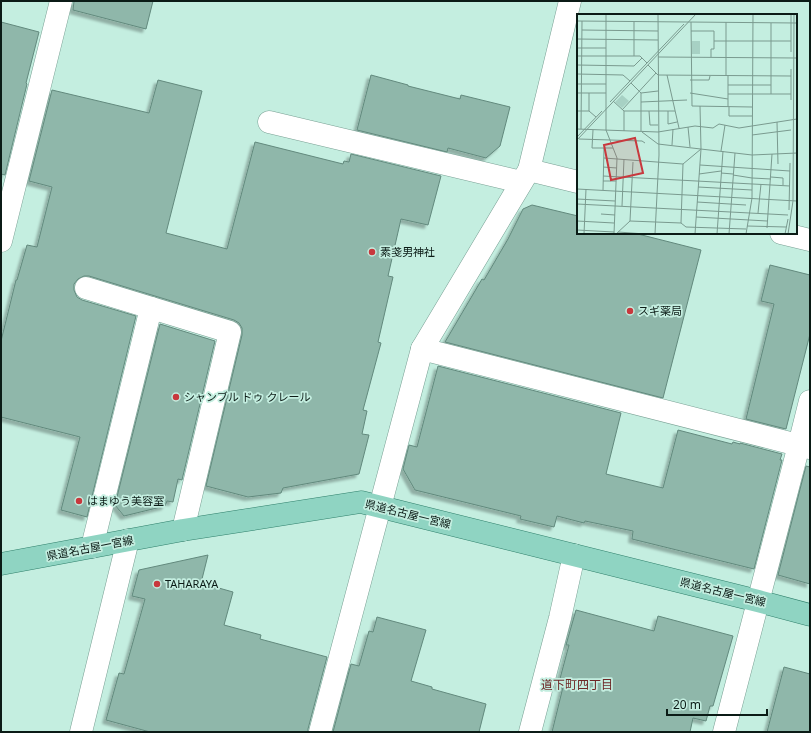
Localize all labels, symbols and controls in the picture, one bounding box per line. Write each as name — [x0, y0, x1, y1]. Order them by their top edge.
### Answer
inset map — [577, 14, 797, 234]
place label: 素戔男神社 — [380, 244, 435, 259]
marker: 素戔男神社 — [367, 247, 377, 257]
place label: スギ薬局 — [638, 303, 682, 318]
marker: スギ薬局 — [625, 306, 635, 316]
place label: シャンブル ドゥ クレール — [184, 389, 310, 404]
marker: シャンブル ドゥ クレール — [171, 392, 181, 402]
place label: はまゆう美容室 — [87, 493, 164, 508]
marker: はまゆう美容室 — [74, 496, 84, 506]
street label: 県道名古屋一宮線 — [364, 496, 453, 531]
street label: 県道名古屋一宮線 — [45, 532, 135, 563]
street label: 県道名古屋一宮線 — [679, 574, 768, 609]
place label: TAHARAYA — [165, 576, 219, 591]
marker: TAHARAYA — [152, 579, 162, 589]
district label: 道下町四丁目 — [541, 676, 613, 693]
scale bar — [667, 691, 767, 717]
text: 20 m — [673, 696, 701, 713]

